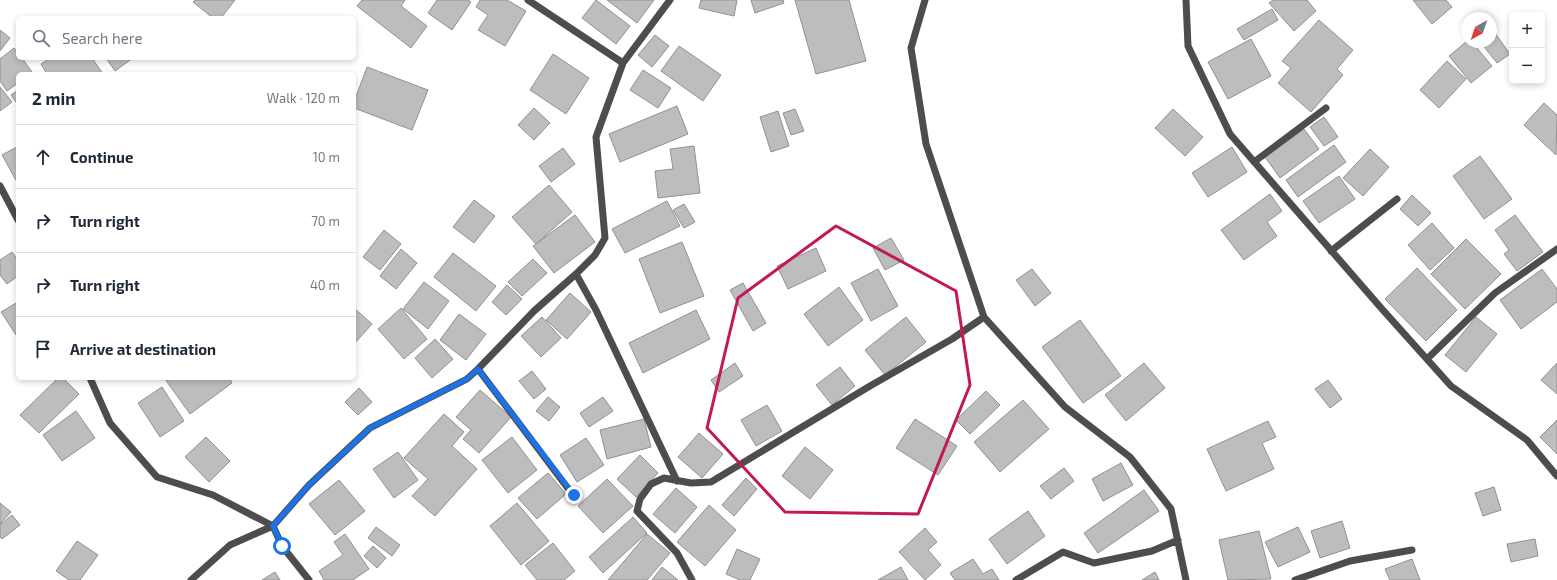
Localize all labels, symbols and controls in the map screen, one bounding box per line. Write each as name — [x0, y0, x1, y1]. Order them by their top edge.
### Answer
north arrow — [1461, 12, 1497, 48]
map controls — [1509, 12, 1545, 84]
button: + — [1509, 12, 1545, 48]
search box — [16, 16, 356, 60]
icon: search — [30, 27, 52, 49]
text: Search here — [62, 29, 143, 47]
button: − — [1509, 48, 1545, 84]
text: 2 min — [32, 88, 75, 108]
text: Walk · 120 m — [267, 90, 340, 106]
icon: ahead — [32, 146, 54, 168]
text: Continue — [70, 148, 133, 166]
text: 10 m — [313, 149, 340, 165]
icon: right — [32, 210, 54, 232]
text: Turn right — [70, 212, 140, 230]
text: 70 m — [311, 213, 340, 229]
icon: right — [32, 274, 54, 296]
text: Turn right — [70, 276, 140, 294]
text: 40 m — [310, 277, 340, 293]
icon: arrive — [32, 338, 54, 360]
text: Arrive at destination — [70, 340, 216, 358]
route end — [565, 486, 583, 504]
route start — [273, 537, 291, 555]

